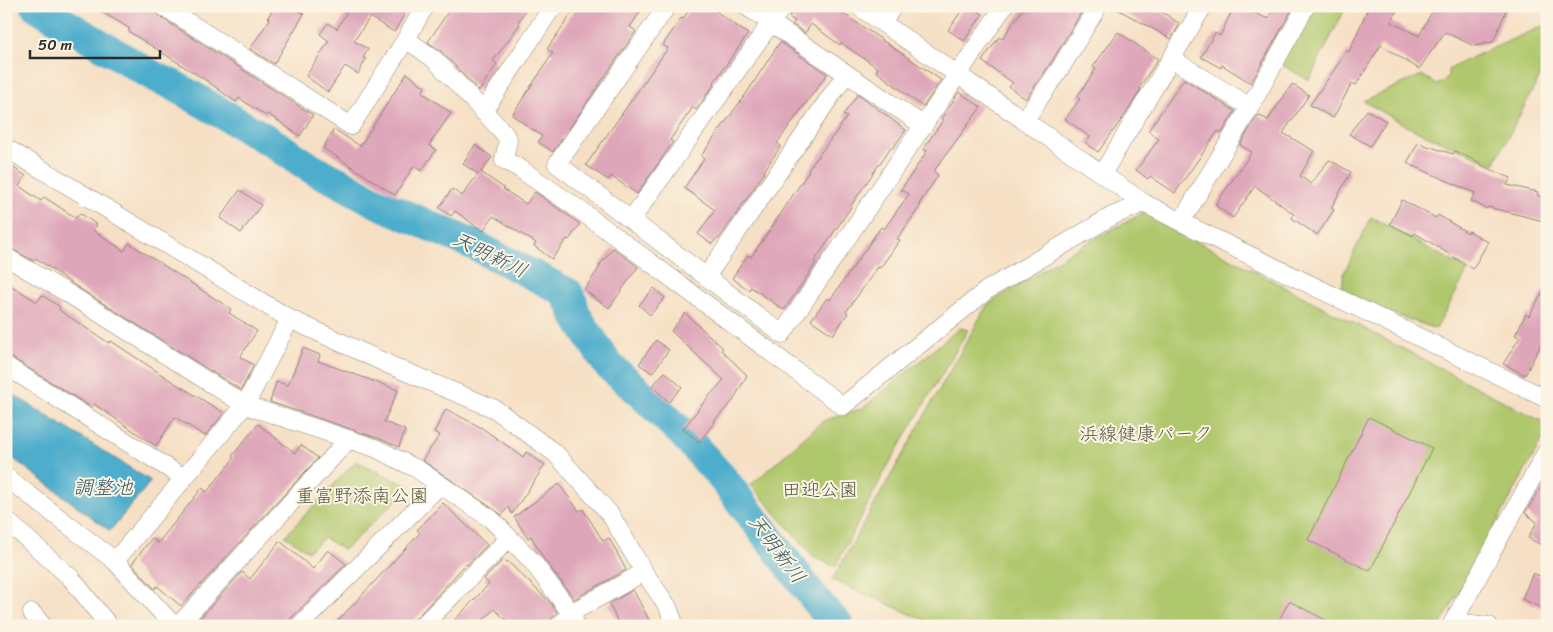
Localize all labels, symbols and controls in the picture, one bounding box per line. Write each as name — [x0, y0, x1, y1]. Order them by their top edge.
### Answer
scale bar — [30, 28, 160, 60]
text: 50 m — [38, 32, 73, 58]
water label: 天明新川 — [446, 222, 534, 288]
park label: 浜線健康パーク — [1079, 417, 1213, 450]
water label: 調整池 — [73, 470, 134, 505]
park label: 田迎公園 — [782, 473, 858, 506]
park label: 重富野添南公園 — [295, 479, 429, 512]
water label: 天明新川 — [739, 507, 815, 591]

